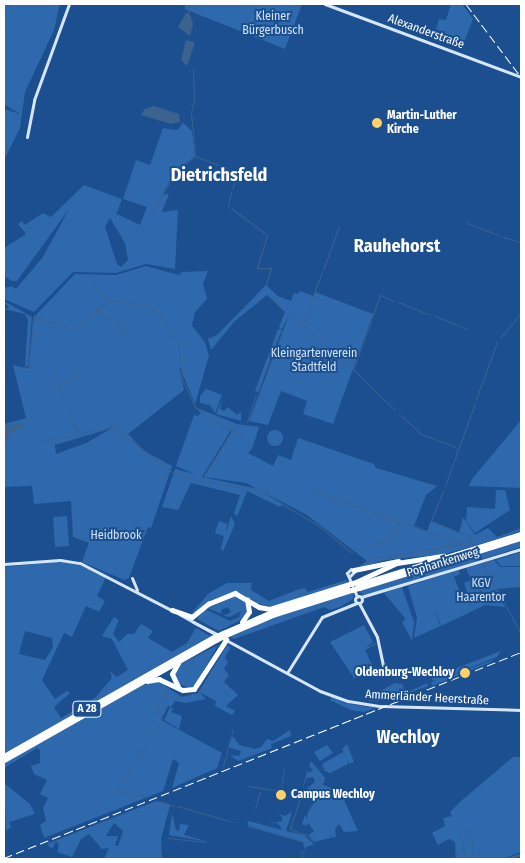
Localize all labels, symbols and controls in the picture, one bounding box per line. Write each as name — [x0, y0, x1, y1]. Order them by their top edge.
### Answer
park label: Kleiner Bürgerbusch — [242, 10, 304, 38]
street label: Alexanderstraße — [386, 12, 466, 52]
place label: Martin-Luther Kirche — [387, 109, 457, 137]
marker: Martin-Luther Kirche — [371, 117, 383, 129]
district label: Dietrichsfeld — [171, 164, 267, 186]
district label: Rauhehorst — [354, 235, 440, 257]
park label: Kleingartenverein Stadtfeld — [271, 347, 357, 375]
park label: Heidbrook — [90, 529, 142, 543]
street label: Pophankenweg — [405, 545, 481, 581]
park label: KGV Haarentor — [456, 577, 506, 605]
place label: Oldenburg-Wechloy — [355, 666, 454, 680]
marker: Oldenburg-Wechloy — [458, 666, 472, 680]
street label: Ammerländer Heerstraße — [365, 688, 489, 708]
road number: A 28 — [72, 701, 102, 718]
district label: Wechloy — [377, 726, 439, 748]
place label: Campus Wechloy — [291, 788, 375, 802]
marker: Campus Wechloy — [275, 789, 287, 801]

